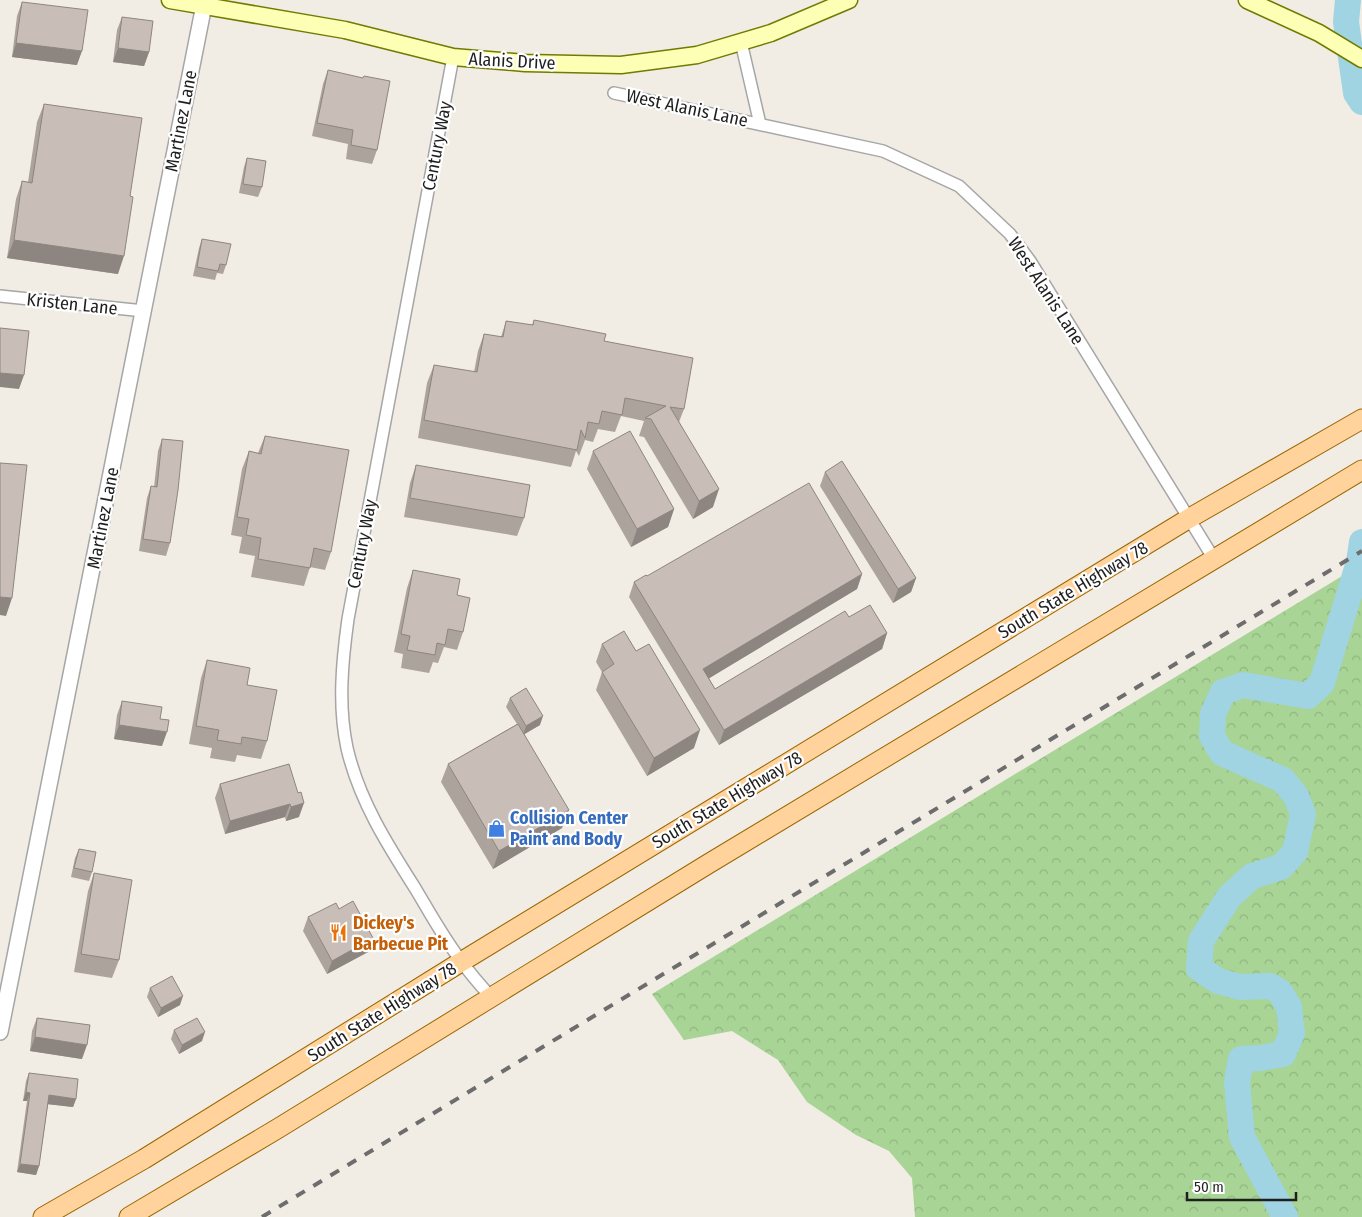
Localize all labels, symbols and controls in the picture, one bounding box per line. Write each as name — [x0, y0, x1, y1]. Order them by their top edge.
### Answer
street label: Alanis Drive — [468, 48, 556, 74]
street label: Martinez Lane — [160, 68, 202, 174]
street label: West Alanis Lane — [624, 84, 750, 132]
street label: Century Way — [418, 99, 456, 193]
street label: West Alanis Lane — [1003, 233, 1089, 349]
street label: Kristen Lane — [25, 288, 119, 320]
street label: Martinez Lane — [82, 465, 124, 571]
street label: Century Way — [343, 497, 381, 591]
street label: South State Highway 78 — [994, 536, 1152, 644]
street label: South State Highway 78 — [648, 746, 806, 854]
place label: Collision Center Paint and Body — [510, 807, 628, 850]
shop icon: Collision Center Paint and Body — [486, 818, 506, 838]
place label: Dickey's Barbecue Pit — [353, 912, 449, 955]
restaurant icon: Dickey's Barbecue Pit — [329, 923, 349, 943]
street label: South State Highway 78 — [304, 957, 460, 1067]
scale bar — [1187, 1170, 1296, 1202]
text: 50 m — [1194, 1178, 1224, 1196]

